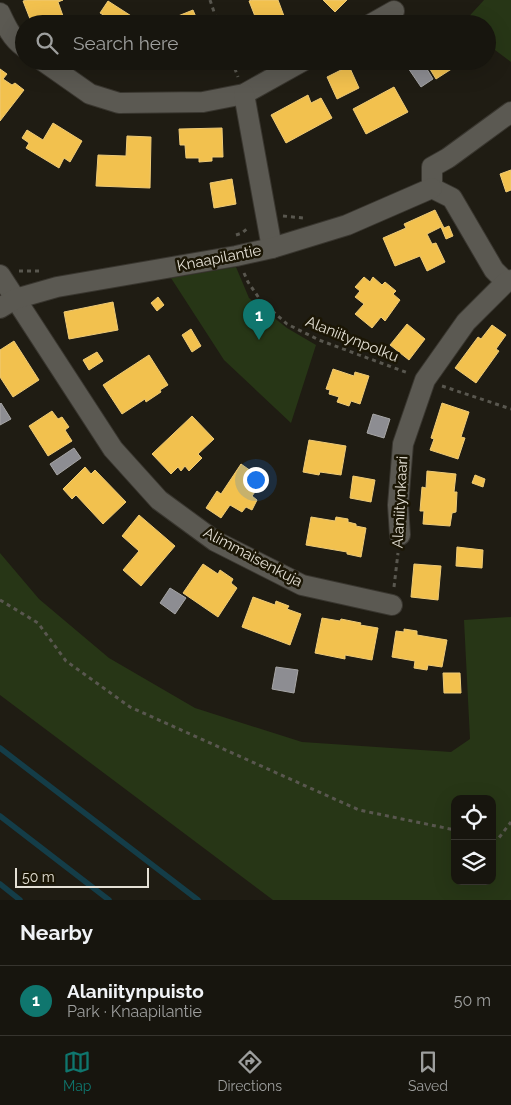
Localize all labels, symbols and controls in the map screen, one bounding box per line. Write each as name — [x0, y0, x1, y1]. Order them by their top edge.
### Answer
search box — [15, 15, 496, 70]
icon: search — [33, 29, 61, 57]
text: Search here — [73, 32, 179, 54]
street label: Knaapilantie — [175, 241, 263, 275]
pin: 1 — [243, 299, 275, 340]
street label: Alaniitynpolku — [303, 312, 401, 366]
street label: Alaniitynkaari — [389, 455, 411, 549]
your location — [243, 467, 269, 493]
street label: Alimmaisenkuja — [200, 523, 306, 591]
map controls — [451, 795, 496, 885]
button: locate — [451, 795, 496, 840]
button: layers — [451, 840, 496, 885]
scale bar — [15, 865, 149, 888]
text: 50 m — [22, 869, 55, 885]
text: Nearby — [20, 920, 93, 945]
text: Alaniitynpuisto — [67, 980, 204, 1002]
text: 1 — [32, 991, 40, 1010]
text: 50 m — [454, 991, 491, 1010]
text: Park · Knaapilantie — [67, 1002, 202, 1021]
tab: Map — [63, 1048, 91, 1094]
tab: Directions — [217, 1048, 282, 1094]
tab: Saved — [408, 1048, 448, 1094]

